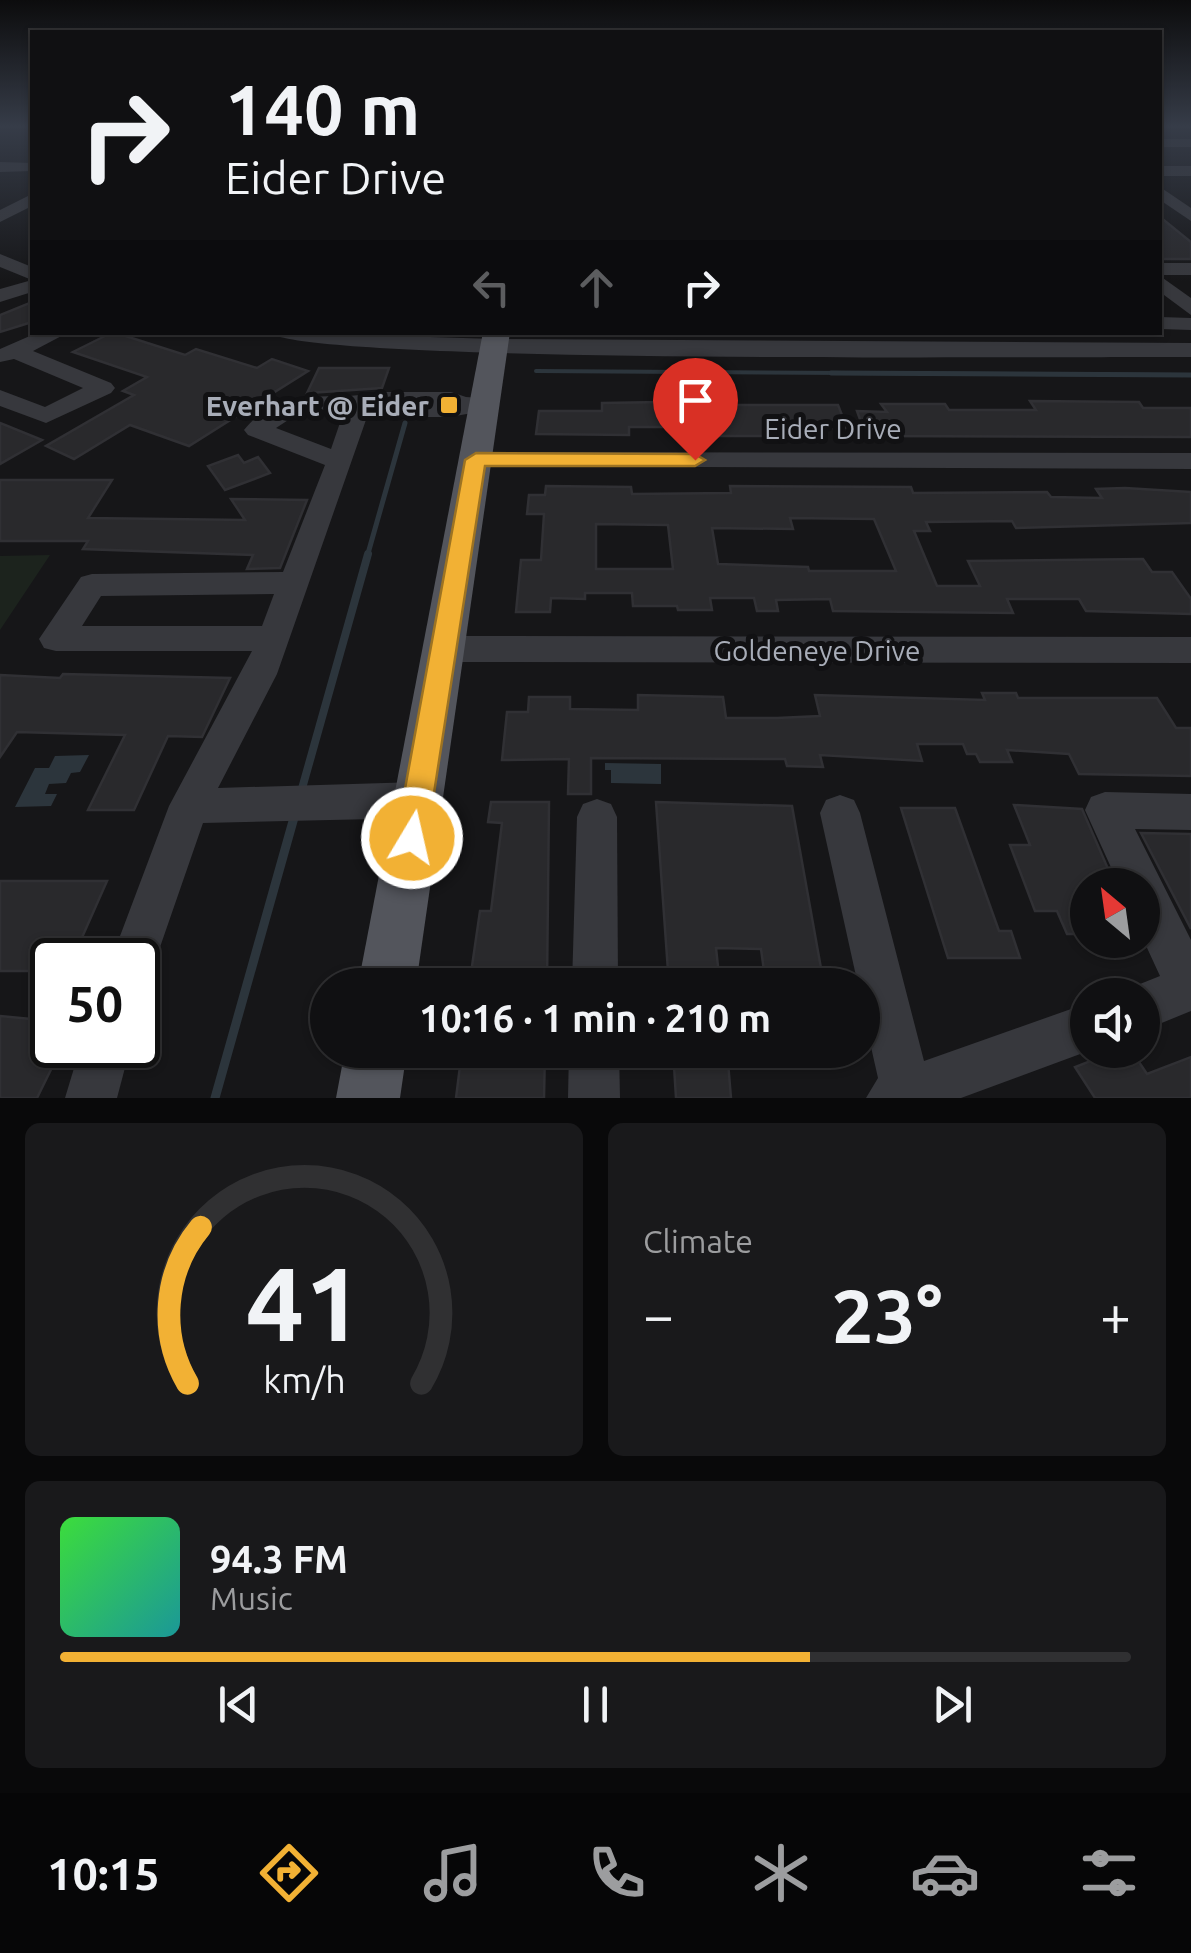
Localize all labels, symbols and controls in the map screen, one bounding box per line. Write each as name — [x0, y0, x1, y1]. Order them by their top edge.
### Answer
icon: right — [60, 70, 190, 200]
text: 140 m — [225, 70, 420, 148]
text: Eider Drive — [225, 152, 446, 203]
icon: left — [464, 260, 519, 315]
icon: ahead — [569, 260, 624, 315]
icon: right — [674, 260, 729, 315]
pin — [653, 358, 738, 461]
icon: arrive — [668, 373, 723, 428]
place label: Everhart @ Eider — [206, 390, 429, 421]
marker: Everhart @ Eider — [438, 394, 460, 416]
street label: Eider Drive — [764, 413, 902, 444]
street label: Goldeneye Drive — [713, 635, 921, 666]
position arrow — [360, 786, 464, 890]
north arrow — [1070, 868, 1160, 958]
map controls — [1070, 868, 1160, 1068]
speed limit sign: 50 — [30, 938, 160, 1068]
button: sound — [1070, 978, 1160, 1068]
text: 10:16 · 1 min · 210 m — [419, 997, 771, 1039]
text: Climate — [643, 1223, 753, 1259]
text: 41 — [245, 1244, 363, 1361]
text: 23° — [831, 1273, 943, 1357]
text: − — [643, 1284, 674, 1345]
text: + — [1100, 1284, 1131, 1345]
text: km/h — [263, 1360, 345, 1400]
text: 94.3 FM — [210, 1538, 348, 1580]
text: Music — [210, 1580, 293, 1616]
icon: previous — [211, 1677, 266, 1732]
icon: pause — [568, 1677, 623, 1732]
icon: next — [925, 1677, 980, 1732]
icon: directions — [254, 1838, 324, 1908]
icon: music — [418, 1838, 488, 1908]
icon: phone — [582, 1838, 652, 1908]
icon: climate — [746, 1838, 816, 1908]
icon: car — [910, 1838, 980, 1908]
icon: filters — [1074, 1838, 1144, 1908]
text: 10:15 — [47, 1848, 160, 1899]

